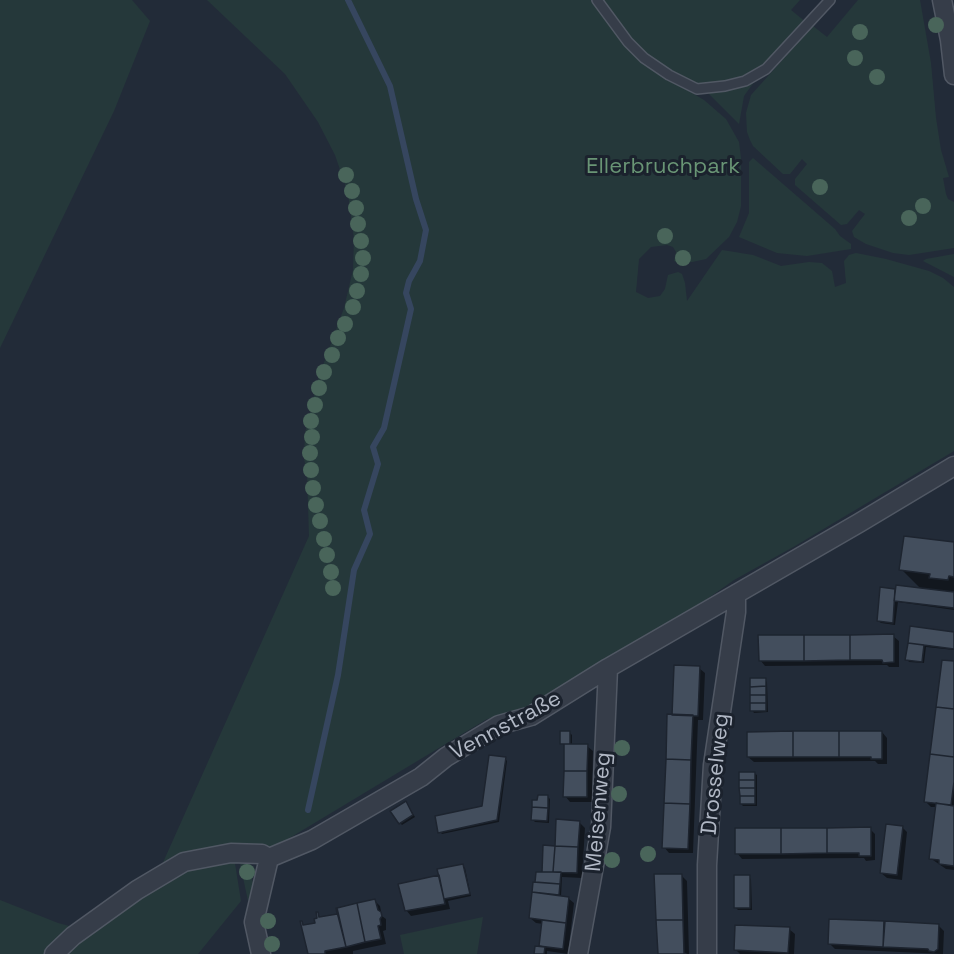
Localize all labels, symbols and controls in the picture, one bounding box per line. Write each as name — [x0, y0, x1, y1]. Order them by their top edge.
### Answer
park label: Ellerbruchpark — [586, 154, 740, 180]
street label: Vennstraße — [446, 686, 566, 766]
street label: Drosselweg — [696, 712, 736, 836]
street label: Meisenweg — [581, 751, 617, 873]

